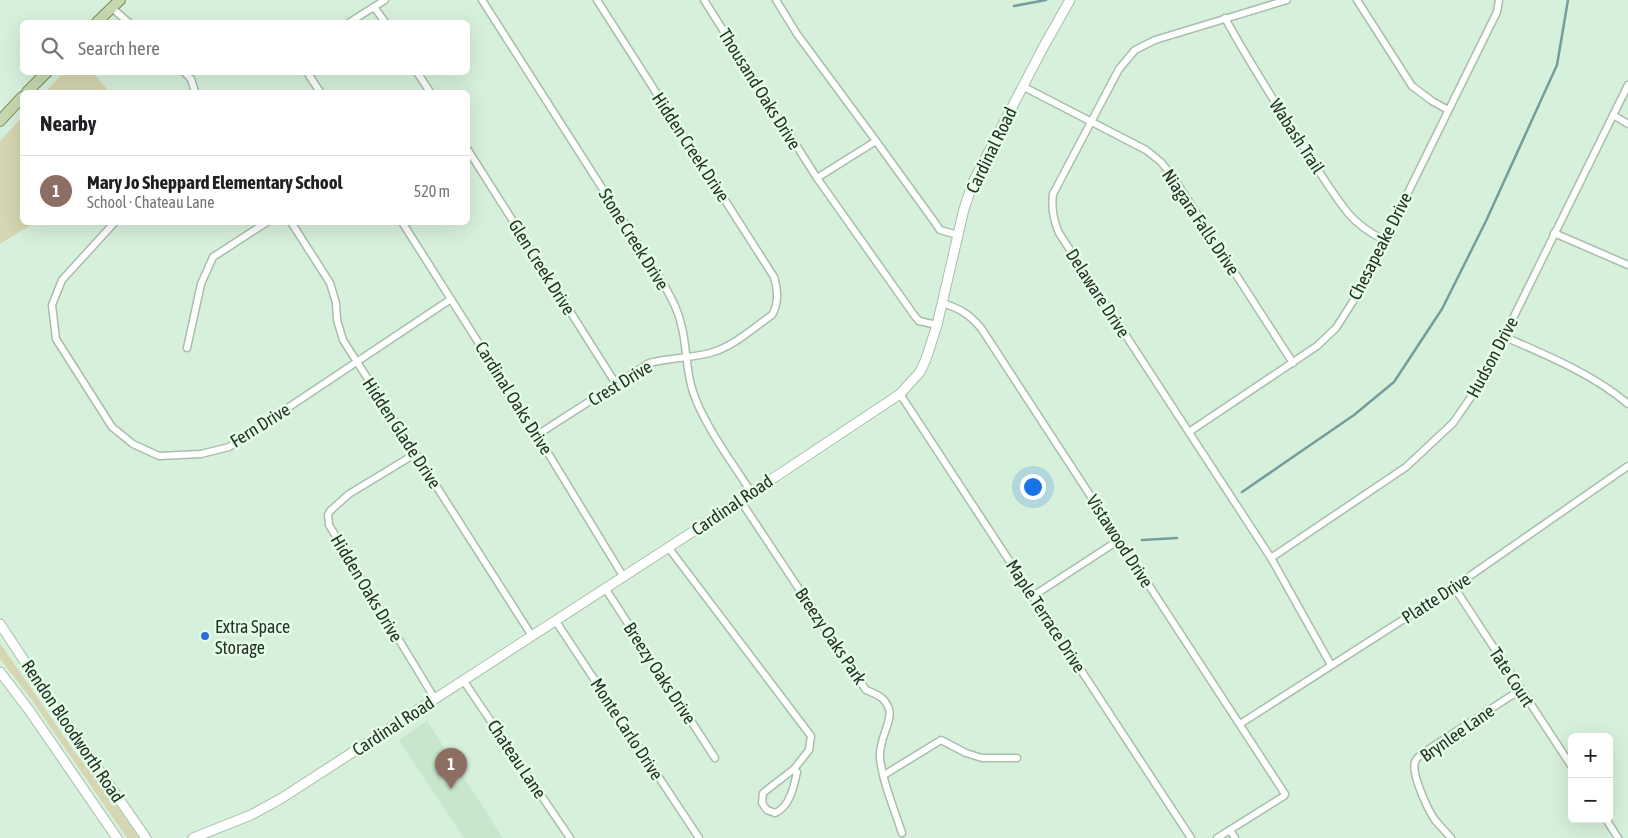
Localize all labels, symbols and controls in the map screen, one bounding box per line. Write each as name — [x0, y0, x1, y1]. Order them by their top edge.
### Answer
search box — [20, 20, 470, 75]
street label: Thousand Oaks Drive — [714, 25, 806, 153]
icon: search — [38, 34, 66, 62]
text: Search here — [78, 37, 160, 59]
street label: Hidden Creek Drive — [648, 88, 734, 206]
street label: Wabash Trail — [1265, 95, 1329, 177]
street label: Cardinal Road — [961, 104, 1021, 196]
text: Nearby — [40, 111, 96, 135]
street label: Niagara Falls Drive — [1158, 165, 1244, 279]
text: Mary Jo Sheppard Elementary School — [87, 171, 343, 193]
text: 1 — [52, 182, 60, 200]
text: 520 m — [414, 182, 450, 200]
street label: Stone Creek Drive — [595, 185, 673, 293]
street label: Chesapeake Drive — [1344, 189, 1416, 303]
text: School · Chateau Lane — [87, 193, 215, 211]
street label: Glen Creek Drive — [504, 215, 580, 319]
street label: Delaware Drive — [1062, 245, 1134, 341]
street label: Hudson Drive — [1462, 313, 1522, 401]
street label: Cardinal Oaks Drive — [471, 338, 557, 458]
street label: Crest Drive — [584, 356, 656, 410]
street label: Hidden Glade Drive — [358, 374, 446, 492]
street label: Fern Drive — [226, 398, 294, 452]
street label: Cardinal Road — [688, 470, 776, 540]
your location — [1020, 474, 1046, 500]
street label: Vistawood Drive — [1082, 491, 1158, 591]
street label: Hidden Oaks Drive — [327, 530, 407, 646]
street label: Maple Terrace Drive — [1002, 556, 1090, 676]
street label: Platte Drive — [1398, 568, 1474, 628]
street label: Breezy Oaks Park — [791, 584, 871, 688]
place label: Extra Space Storage — [215, 616, 290, 658]
street label: Breezy Oaks Drive — [619, 618, 701, 728]
marker: Extra Space Storage — [199, 630, 211, 642]
street label: Tate Court — [1485, 644, 1539, 710]
street label: Rendon Bloodworth Road — [17, 656, 129, 806]
street label: Monte Carlo Drive — [586, 674, 668, 784]
street label: Cardinal Road — [348, 692, 438, 760]
street label: Brynlee Lane — [1416, 700, 1498, 766]
street label: Chateau Lane — [483, 716, 551, 802]
map controls — [1568, 733, 1613, 823]
button: + — [1568, 733, 1613, 778]
pin: 1 — [435, 748, 467, 789]
button: − — [1568, 778, 1613, 823]

